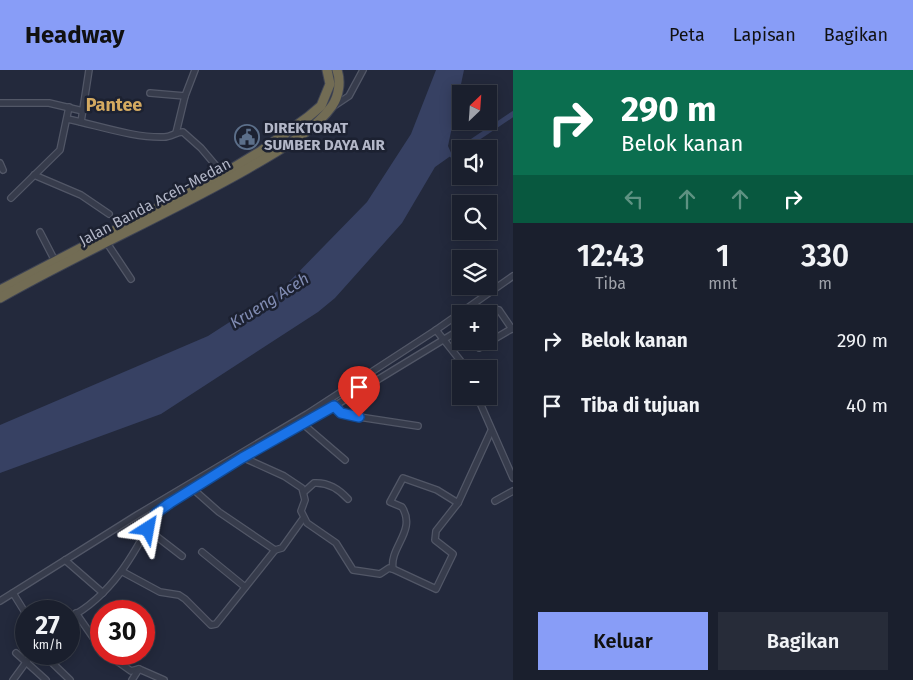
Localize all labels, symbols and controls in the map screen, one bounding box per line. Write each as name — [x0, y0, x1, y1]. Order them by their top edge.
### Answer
text: Headway — [25, 21, 124, 49]
text: Peta — [669, 24, 705, 46]
text: Lapisan — [733, 24, 796, 46]
text: Bagikan — [824, 24, 888, 46]
north arrow — [452, 85, 498, 130]
map controls — [452, 85, 497, 405]
text: 290 m — [621, 88, 717, 130]
icon: right — [538, 90, 603, 155]
district label: Pantee — [86, 94, 142, 116]
place label: DIREKTORAT SUMBER DAYA AIR — [264, 119, 385, 154]
public building icon: DIREKTORAT SUMBER DAYA AIR — [234, 124, 260, 150]
text: Belok kanan — [621, 130, 743, 157]
button: sound — [452, 140, 497, 185]
street label: Jalan Banda Aceh-Medan — [76, 154, 234, 250]
icon: left — [620, 185, 648, 213]
icon: ahead — [673, 185, 701, 213]
icon: ahead — [726, 185, 754, 213]
icon: right — [779, 185, 807, 213]
button: search — [452, 195, 497, 240]
text: 12:43 — [577, 238, 645, 274]
text: 1 — [716, 238, 730, 274]
text: 330 — [801, 238, 849, 274]
button: layers — [452, 250, 497, 295]
water label: Krueng Aceh — [226, 269, 312, 332]
text: Tiba — [595, 274, 626, 293]
text: mnt — [708, 274, 737, 293]
text: m — [818, 274, 832, 293]
button: + — [452, 305, 497, 350]
icon: right — [538, 327, 566, 355]
text: Belok kanan — [581, 329, 688, 352]
text: 290 m — [837, 329, 888, 352]
button: − — [452, 360, 497, 405]
pin — [338, 366, 380, 417]
icon: arrive — [345, 373, 373, 401]
icon: arrive — [538, 392, 566, 420]
text: Tiba di tujuan — [581, 394, 700, 417]
text: 40 m — [846, 394, 888, 417]
position arrow — [121, 502, 173, 554]
speed limit sign: 30 — [90, 600, 155, 665]
text: 27 — [35, 611, 60, 641]
button: Keluar — [538, 612, 708, 670]
button: Bagikan — [718, 612, 888, 670]
text: km/h — [33, 638, 62, 652]

